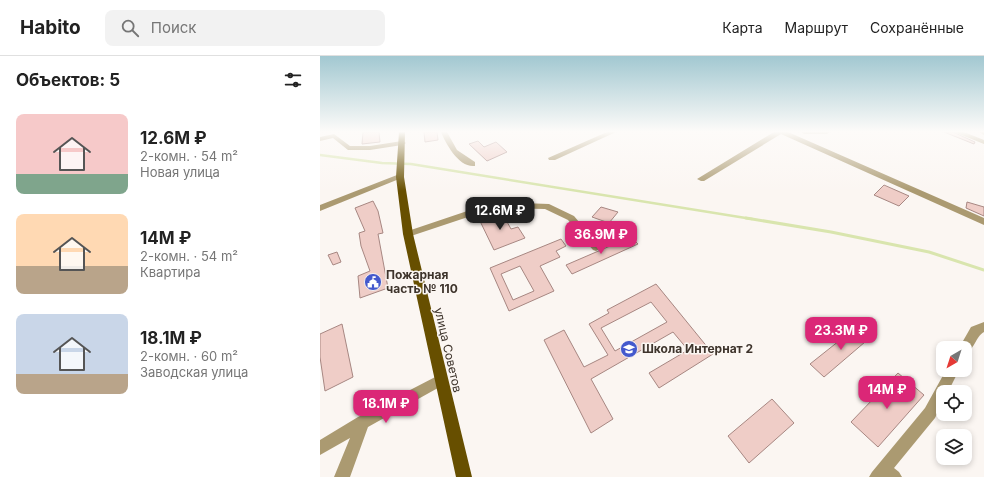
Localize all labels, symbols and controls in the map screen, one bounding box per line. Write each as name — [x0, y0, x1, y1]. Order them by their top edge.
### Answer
search box — [105, 10, 385, 46]
text: Habito — [20, 16, 81, 39]
icon: search — [119, 17, 141, 39]
text: Поиск — [151, 18, 197, 37]
text: Карта — [722, 19, 763, 36]
text: Маршрут — [785, 19, 848, 36]
text: Сохранённые — [870, 19, 964, 36]
icon: filters — [282, 69, 304, 91]
text: Объектов: 5 — [16, 70, 120, 90]
text: 12.6M ₽ — [140, 128, 207, 148]
icon: home — [48, 130, 96, 178]
text: 2-комн. · 54 m² — [140, 148, 238, 164]
text: Новая улица — [140, 164, 220, 180]
pin: 12.6M ₽ — [463, 197, 537, 231]
text: 12.6M ₽ — [474, 202, 526, 218]
pin: 36.9M ₽ — [564, 221, 638, 255]
text: 36.9M ₽ — [574, 226, 628, 242]
text: 14M ₽ — [140, 228, 191, 248]
icon: home — [48, 230, 96, 278]
text: 2-комн. · 54 m² — [140, 248, 238, 264]
text: Квартира — [140, 264, 201, 280]
place label: Пожарная часть № 110 — [386, 267, 458, 296]
public building icon: Пожарная часть № 110 — [363, 272, 383, 292]
street label: улица Советов — [431, 306, 466, 394]
pin: 23.3M ₽ — [804, 317, 878, 351]
text: 23.3M ₽ — [814, 322, 868, 338]
text: 18.1M ₽ — [140, 328, 202, 348]
icon: home — [48, 330, 96, 378]
school or university icon: Школа Интернат 2 — [619, 339, 639, 359]
place label: Школа Интернат 2 — [642, 341, 753, 356]
north arrow — [936, 341, 972, 377]
map controls — [936, 341, 972, 465]
text: 2-комн. · 60 m² — [140, 348, 238, 364]
text: Заводская улица — [140, 364, 248, 380]
pin: 14M ₽ — [859, 376, 915, 410]
text: 14M ₽ — [867, 381, 907, 397]
button: locate — [936, 385, 972, 421]
pin: 18.1M ₽ — [349, 390, 423, 424]
text: 18.1M ₽ — [362, 395, 410, 411]
button: layers — [936, 429, 972, 465]

